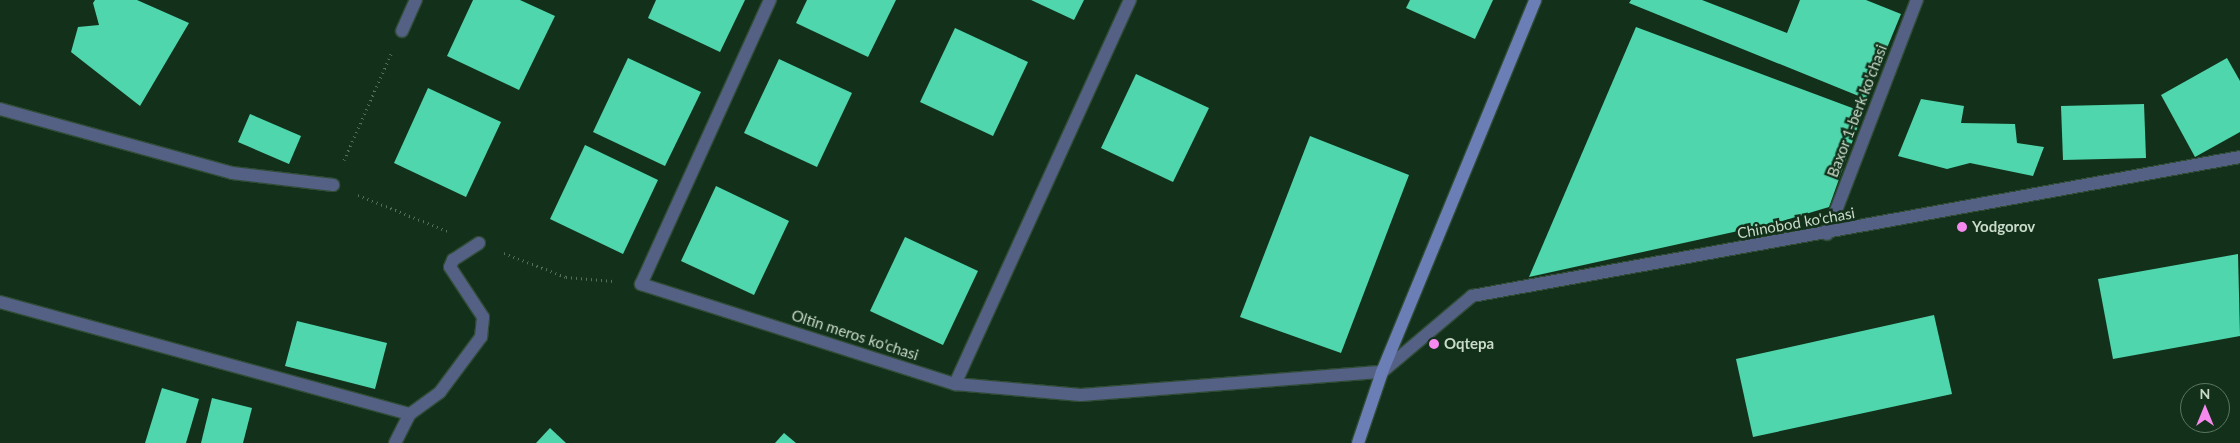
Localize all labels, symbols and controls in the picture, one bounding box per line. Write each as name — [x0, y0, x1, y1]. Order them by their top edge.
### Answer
street label: Baxor 1-berk ko'chasi — [1823, 42, 1891, 180]
street label: Chinobod ko'chasi — [1736, 204, 1856, 242]
place label: Yodgorov — [1972, 218, 2035, 236]
marker: Yodgorov — [1956, 221, 1968, 233]
street label: Oltin meros ko'chasi — [789, 306, 921, 364]
place label: Oqtepa — [1444, 335, 1494, 353]
marker: Oqtepa — [1428, 338, 1440, 350]
north arrow — [2180, 383, 2230, 433]
text: N — [2200, 385, 2210, 402]

